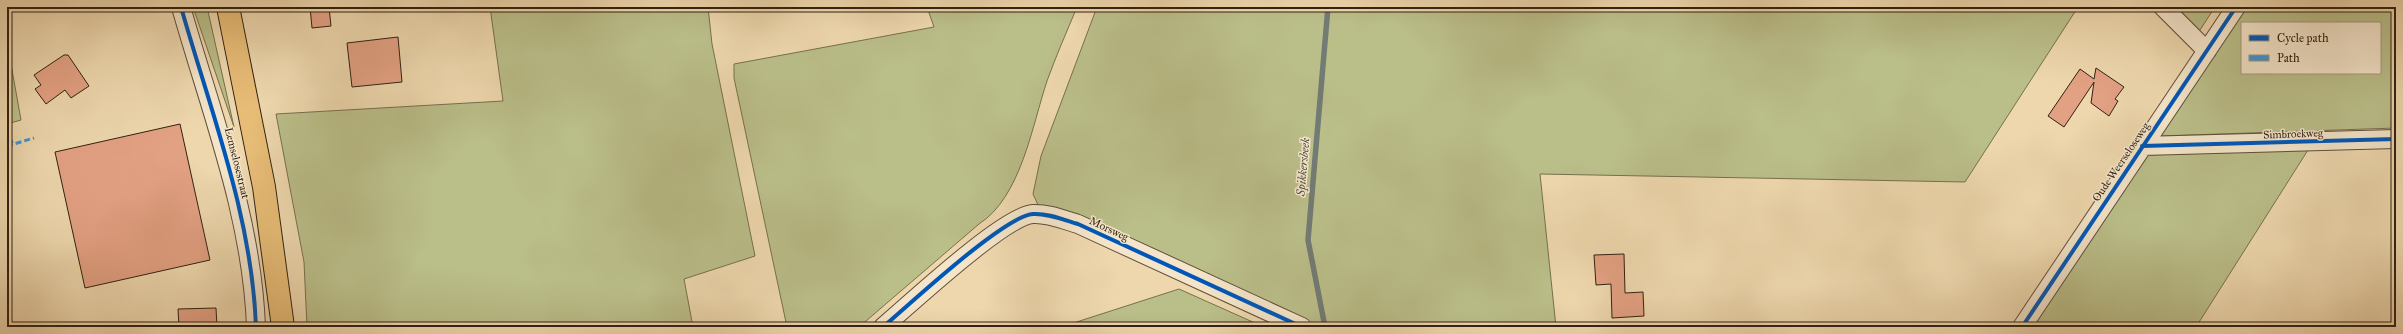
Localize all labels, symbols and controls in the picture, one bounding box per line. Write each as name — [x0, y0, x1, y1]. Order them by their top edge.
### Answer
legend — [2241, 22, 2381, 74]
text: Cycle path — [2277, 31, 2329, 45]
text: Path — [2277, 51, 2300, 65]
street label: Oude Weerseloseweg — [2090, 119, 2153, 204]
street label: Lemselosestraat — [222, 126, 252, 200]
street label: Simbroekweg — [2263, 126, 2324, 142]
water label: Spikkersbeek — [1293, 137, 1314, 198]
street label: Morsweg — [1087, 214, 1131, 244]

